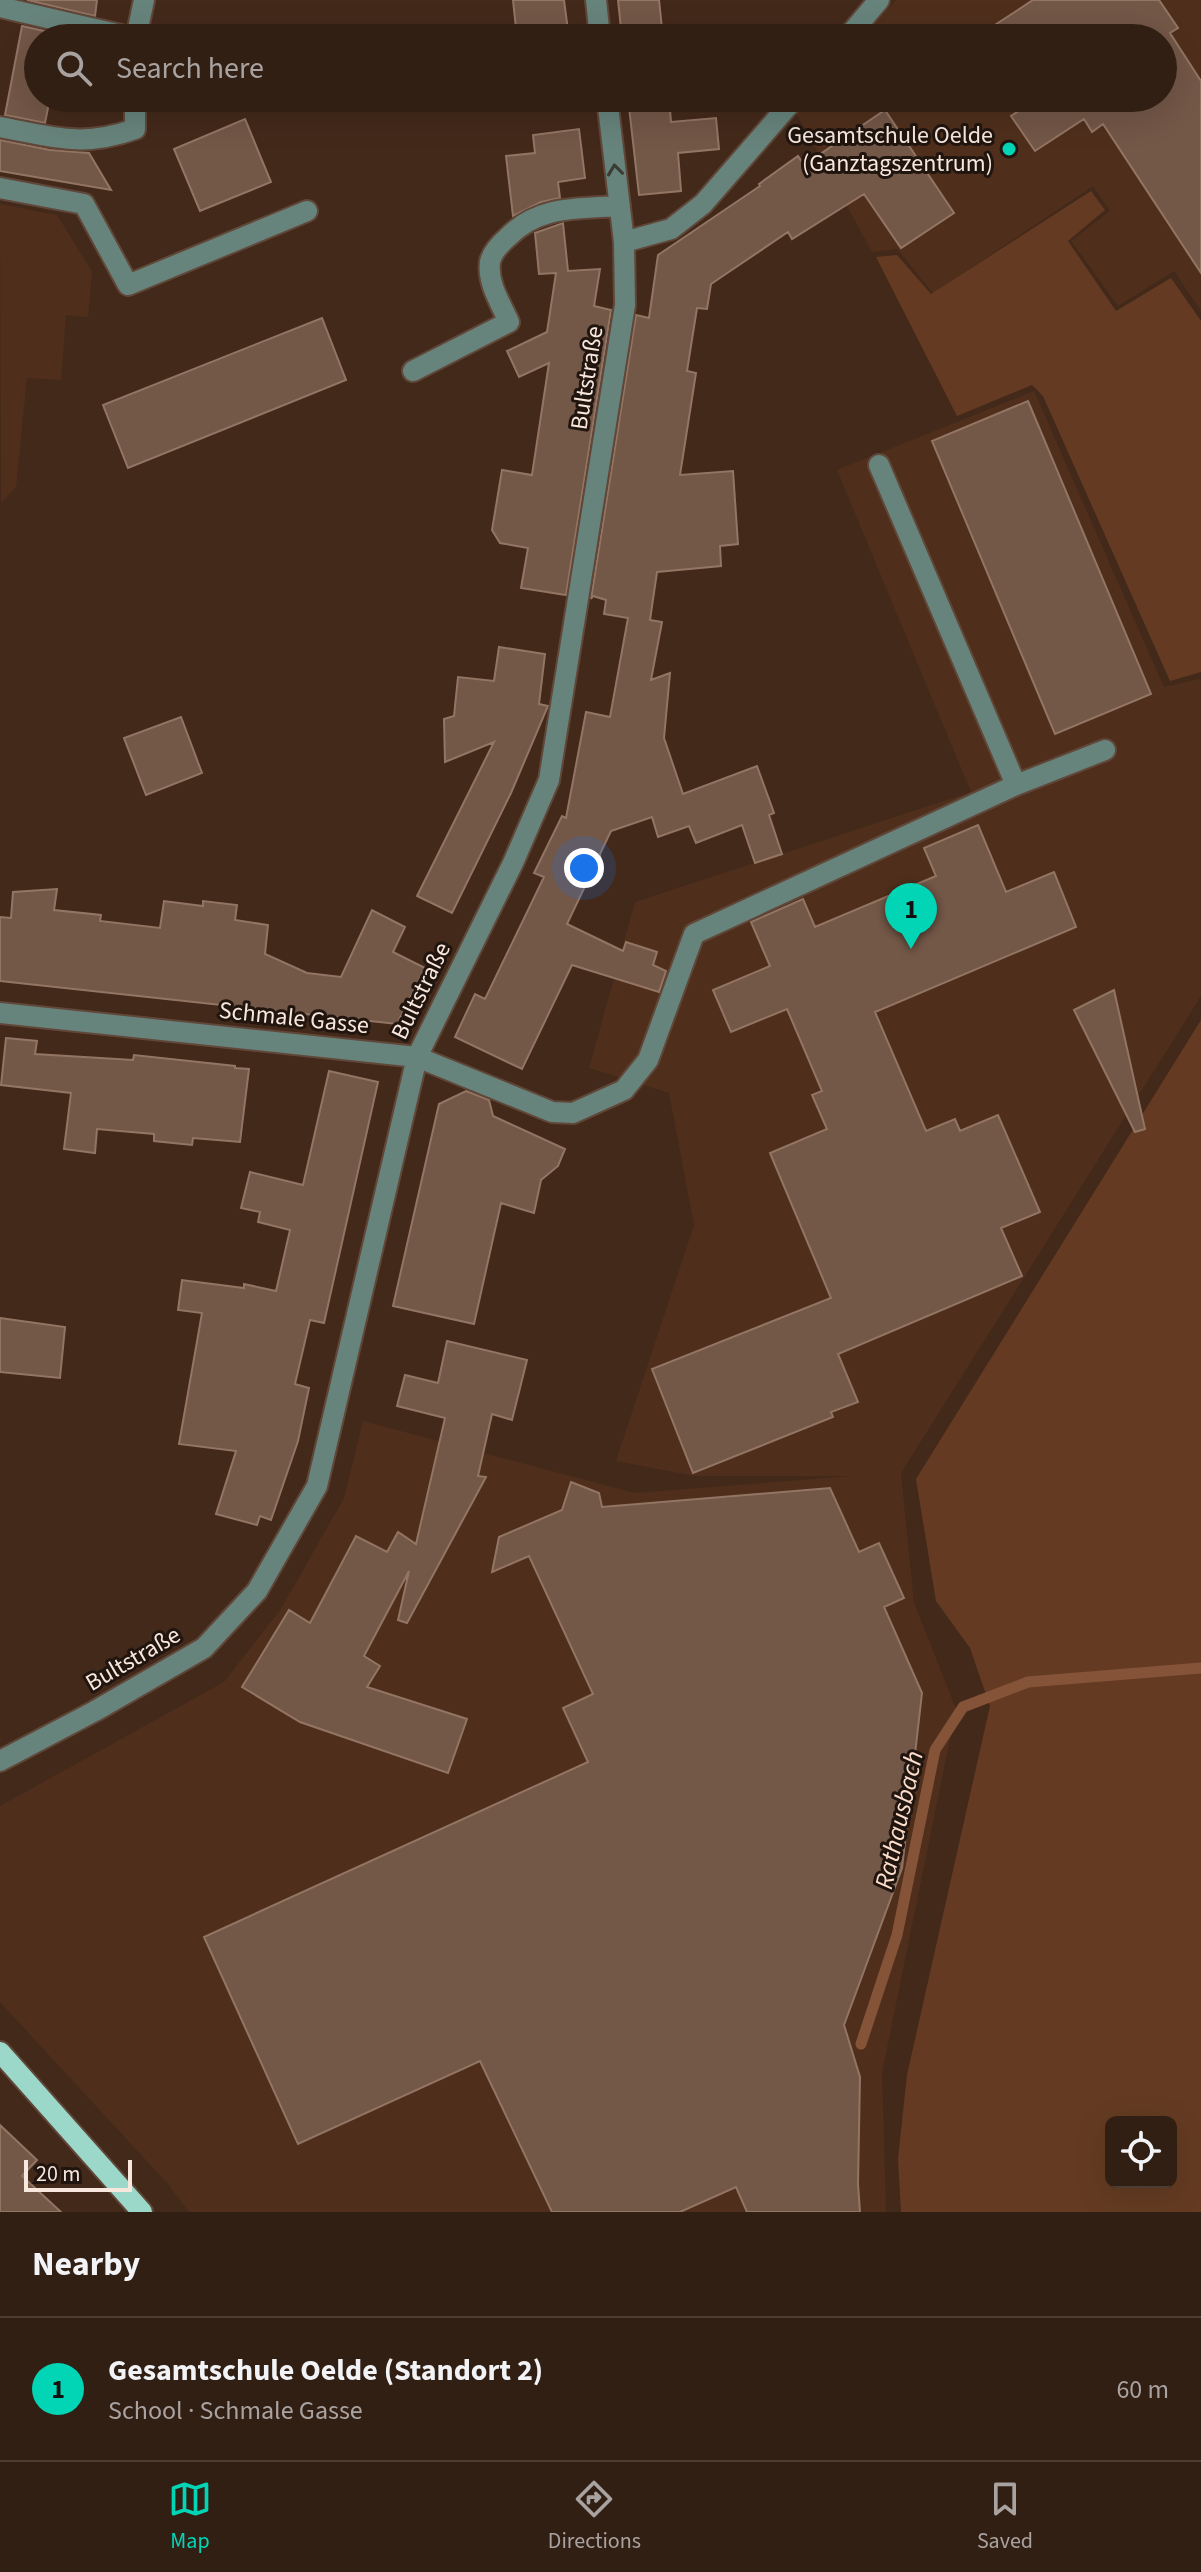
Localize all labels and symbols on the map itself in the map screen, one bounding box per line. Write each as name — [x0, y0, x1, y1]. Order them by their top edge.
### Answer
place label: Gesamtschule Oelde (Ganztagszentrum) — [787, 118, 993, 181]
marker: Gesamtschule Oelde (Ganztagszentrum) — [1000, 140, 1018, 158]
one-way arrow — [607, 163, 624, 176]
street label: Bultstraße — [562, 324, 612, 432]
your location — [564, 848, 604, 888]
pin: 1 — [885, 883, 937, 949]
street label: Bultstraße — [382, 936, 460, 1046]
street label: Schmale Gasse — [217, 993, 371, 1043]
street label: Bultstraße — [79, 1618, 187, 1700]
water label: Rathausbach — [865, 1747, 933, 1893]
scale bar — [24, 2156, 132, 2192]

